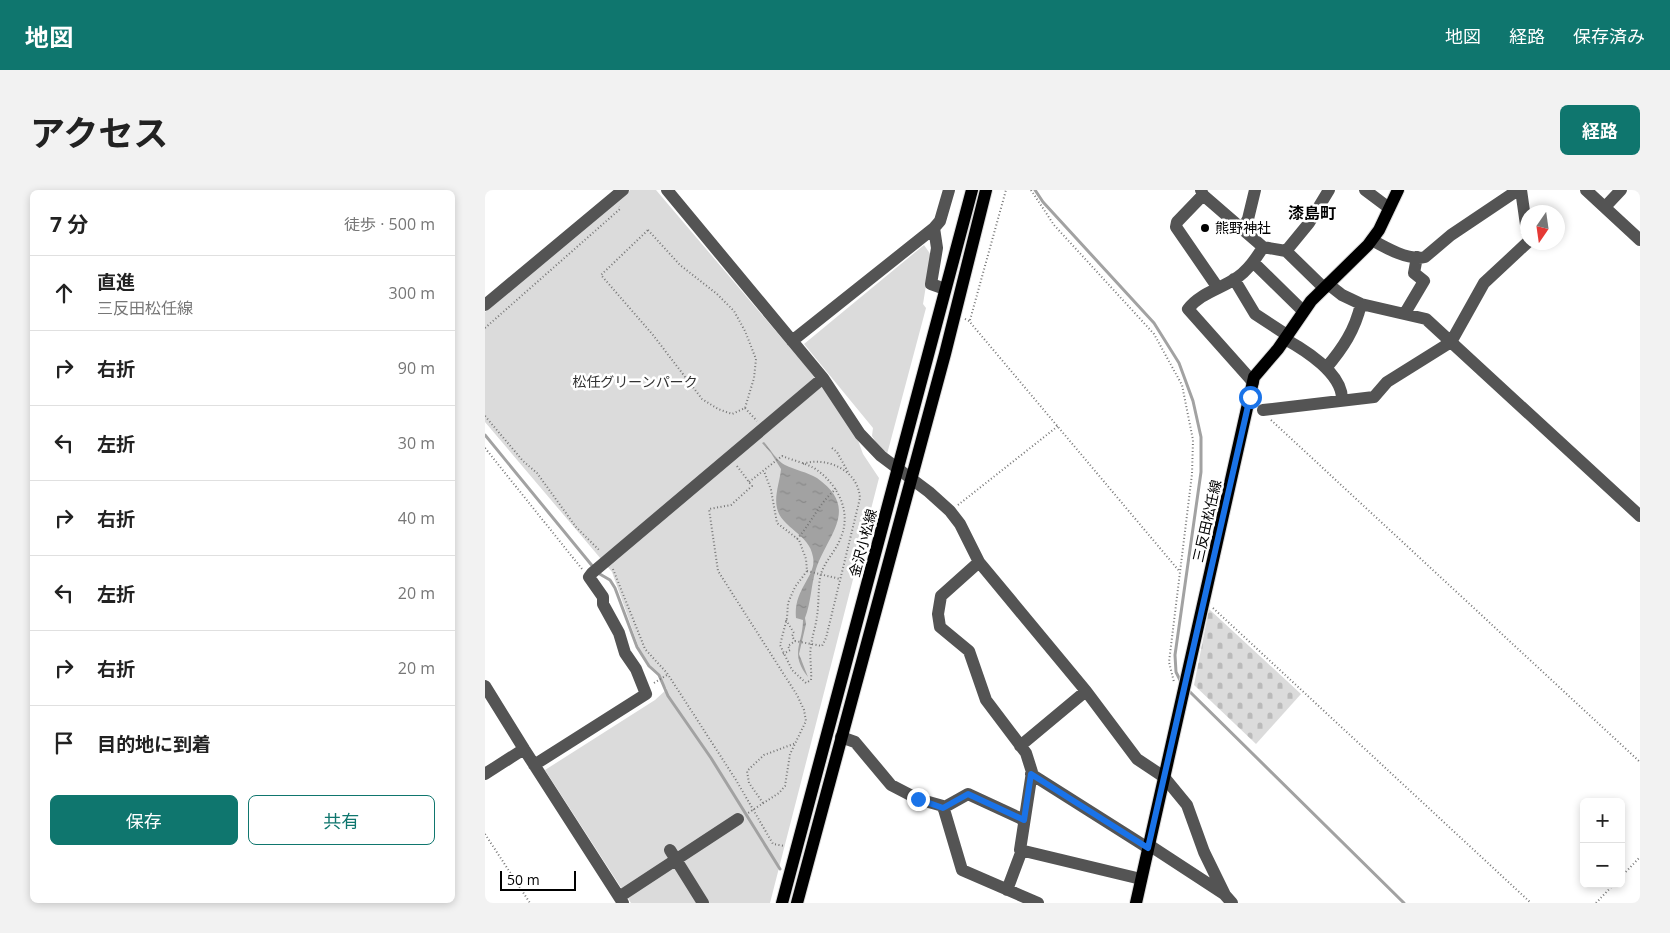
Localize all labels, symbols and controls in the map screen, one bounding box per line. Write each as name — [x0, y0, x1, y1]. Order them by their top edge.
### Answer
text: 地図 — [25, 20, 73, 53]
text: 地図 — [1445, 24, 1481, 48]
text: 経路 — [1509, 24, 1545, 48]
text: 保存済み — [1573, 24, 1645, 48]
button: 経路 — [1560, 105, 1640, 155]
text: アクセス — [30, 109, 168, 156]
district label: 漆島町 — [1288, 202, 1336, 224]
north arrow — [1520, 205, 1565, 250]
text: 7 分 — [50, 210, 88, 238]
text: 徒歩 · 500 m — [344, 213, 435, 235]
place label: 熊野神社 — [1215, 218, 1271, 237]
marker: 熊野神社 — [1199, 222, 1211, 234]
text: 直進 — [97, 269, 135, 295]
icon: ahead — [50, 279, 78, 307]
text: 300 m — [389, 282, 435, 304]
text: 三反田松任線 — [97, 297, 193, 319]
icon: right — [50, 354, 78, 382]
text: 右折 — [97, 356, 135, 382]
text: 90 m — [398, 357, 435, 379]
park label: 松任グリーンパーク — [572, 372, 698, 391]
route start — [1239, 386, 1262, 409]
icon: left — [50, 429, 78, 457]
text: 左折 — [97, 431, 135, 457]
text: 30 m — [398, 432, 435, 454]
street label: 三反田松任線 — [1188, 478, 1225, 564]
icon: right — [50, 504, 78, 532]
text: 右折 — [97, 506, 135, 532]
text: 40 m — [398, 507, 435, 529]
street label: 金沢小松線 — [844, 507, 881, 579]
icon: left — [50, 579, 78, 607]
text: 左折 — [97, 581, 135, 607]
text: 20 m — [398, 582, 435, 604]
icon: right — [50, 654, 78, 682]
text: 右折 — [97, 656, 135, 682]
text: 20 m — [398, 657, 435, 679]
icon: arrive — [50, 729, 78, 757]
text: 目的地に到着 — [97, 731, 211, 757]
route end — [907, 788, 930, 811]
button: 保存 — [50, 795, 238, 845]
button: 共有 — [248, 795, 435, 845]
map controls — [1580, 798, 1625, 888]
button: + — [1580, 798, 1625, 843]
button: − — [1580, 843, 1625, 888]
scale bar — [500, 868, 576, 891]
text: 50 m — [507, 870, 540, 889]

